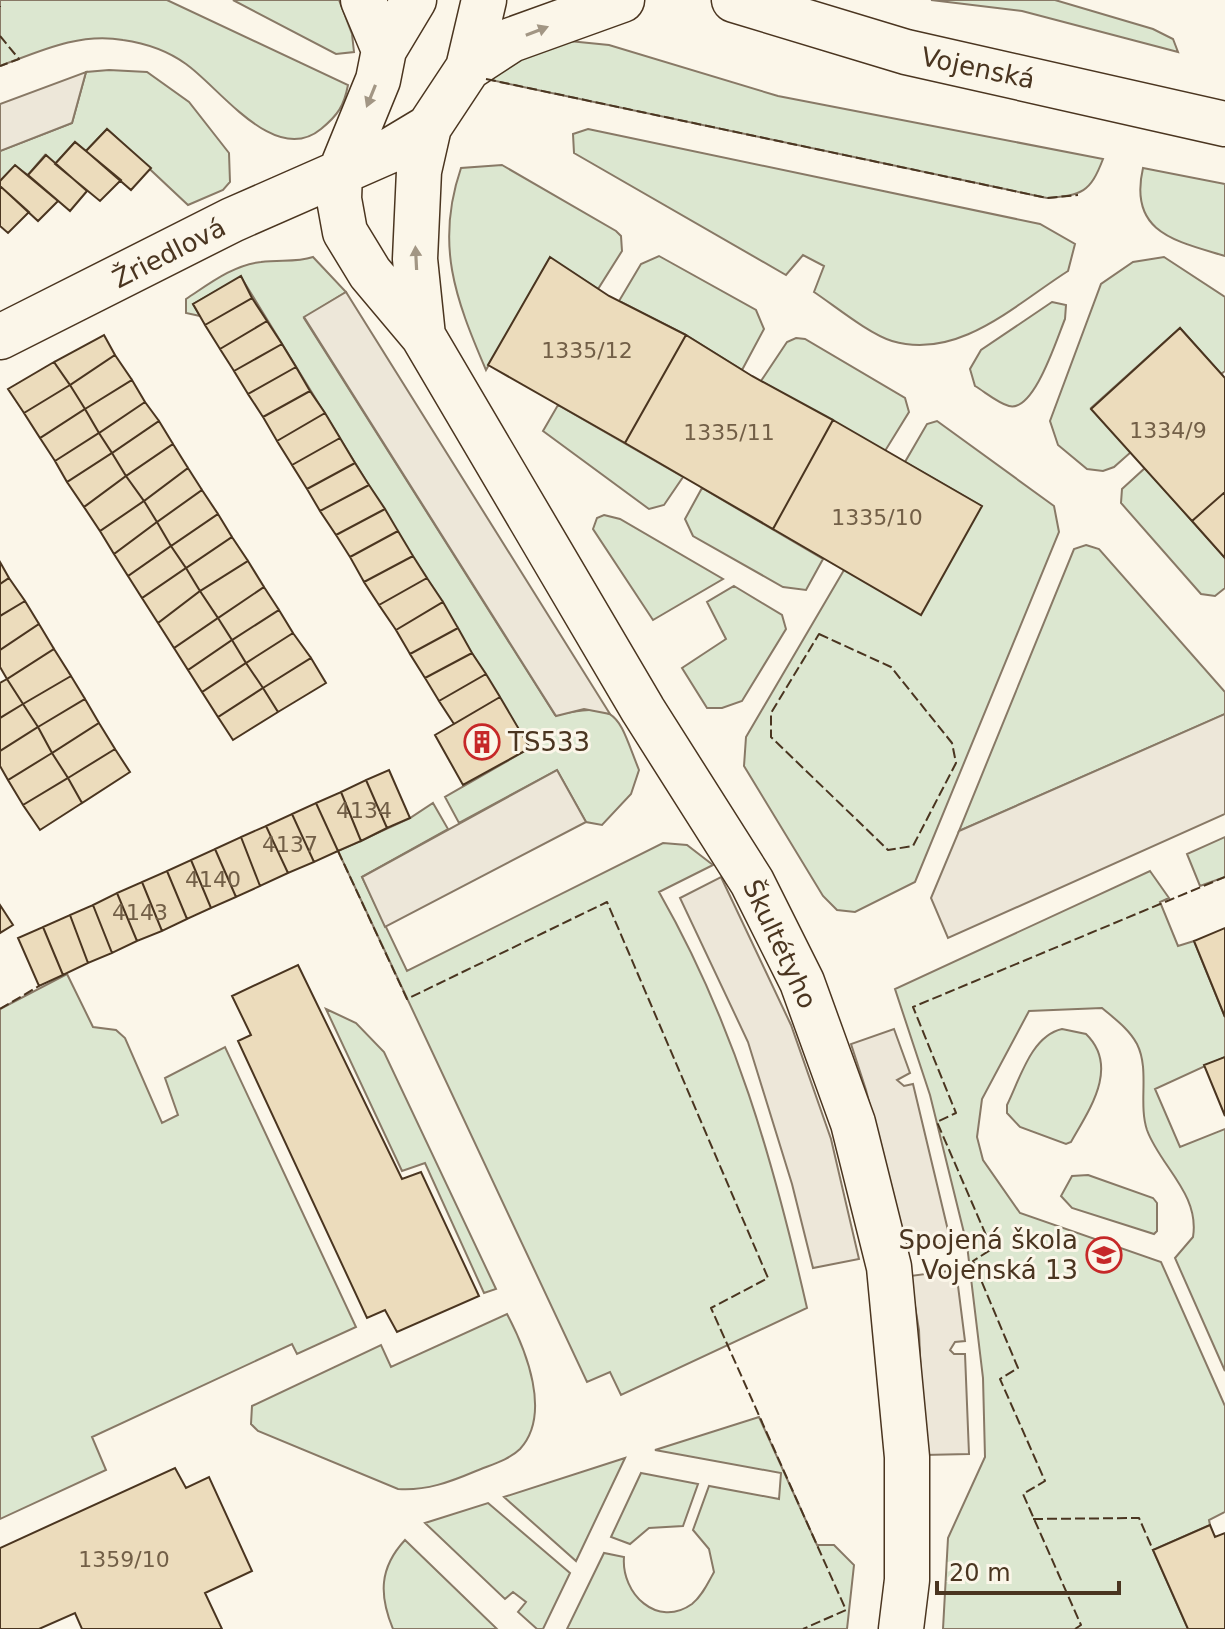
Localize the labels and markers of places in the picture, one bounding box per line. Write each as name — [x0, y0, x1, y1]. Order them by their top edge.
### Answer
building icon: TS533 — [463, 723, 501, 761]
place label: TS533 — [507, 727, 590, 757]
place label: Spojená škola Vojenská 13 — [898, 1225, 1078, 1285]
school or university icon: Spojená škola Vojenská 13 — [1085, 1236, 1123, 1274]

